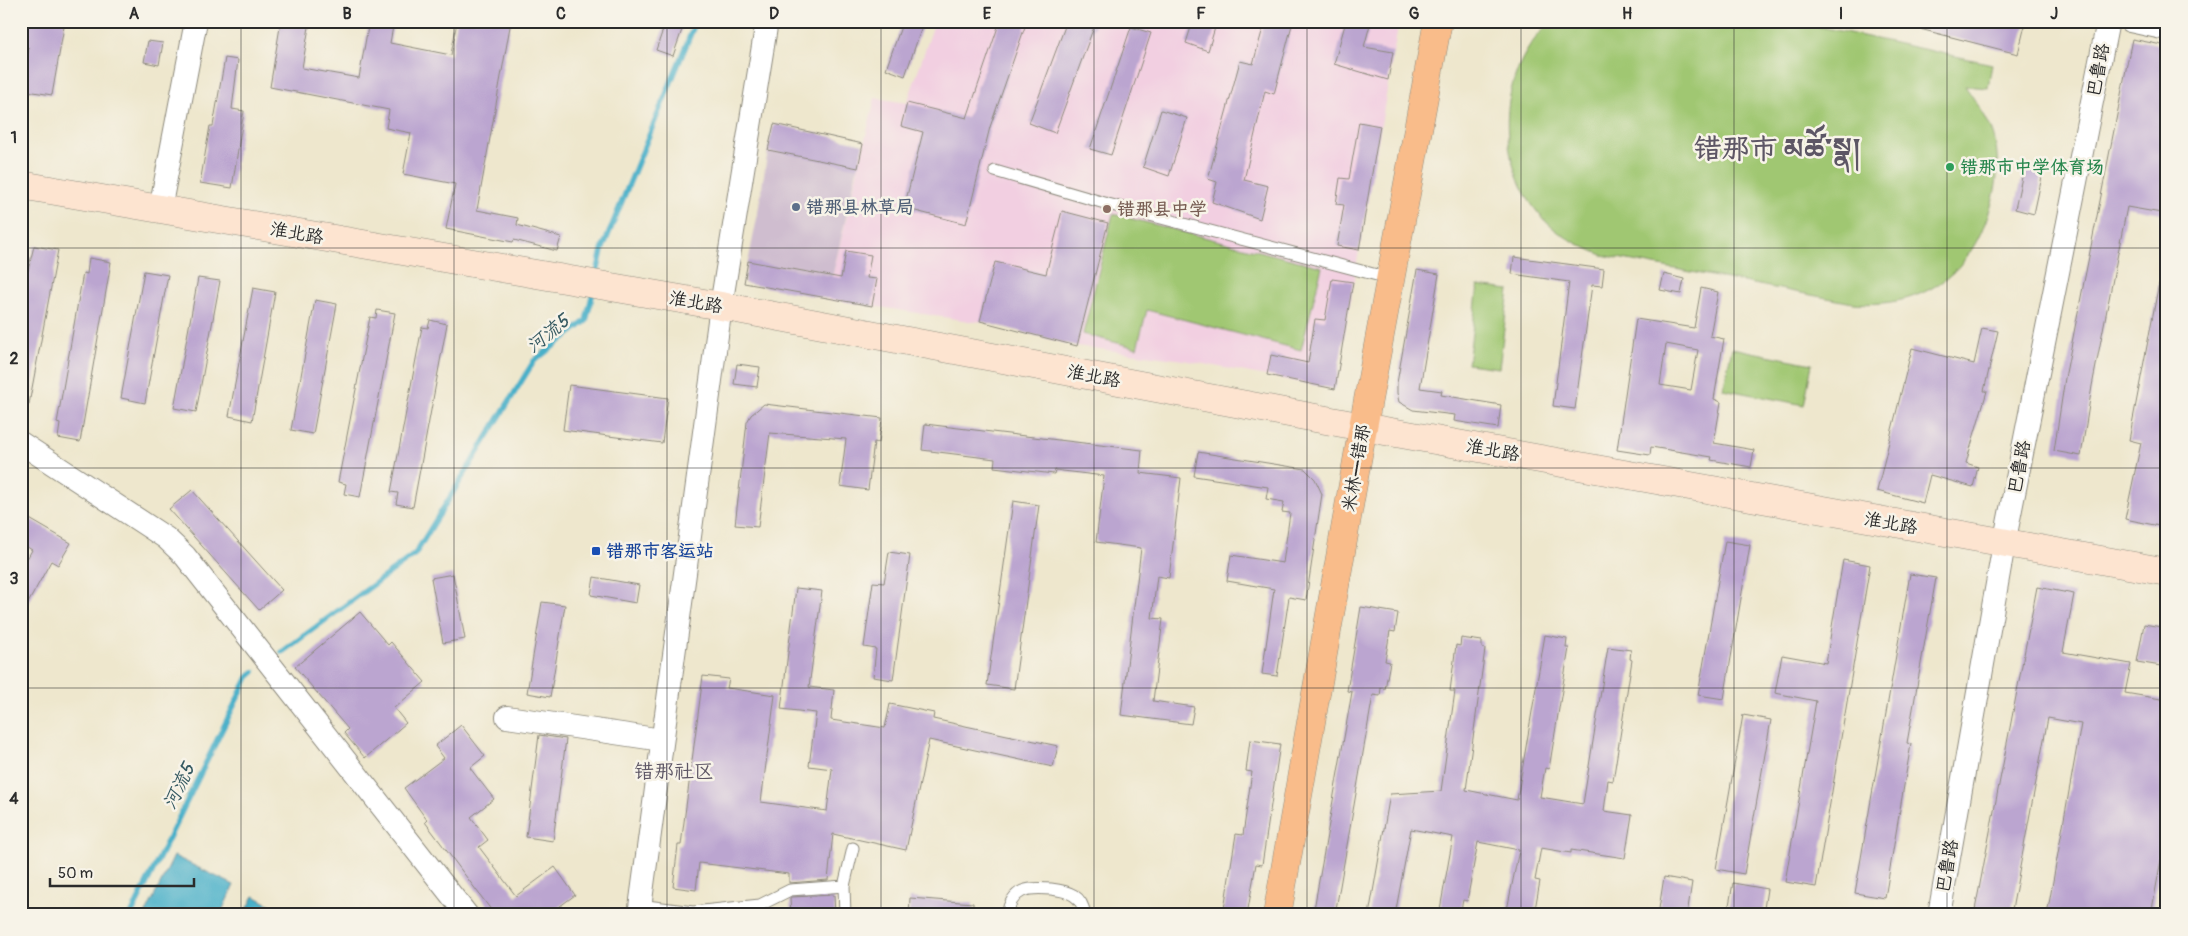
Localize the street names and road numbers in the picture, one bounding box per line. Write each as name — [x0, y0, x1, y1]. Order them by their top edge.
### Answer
street label: 巴鲁路 — [2082, 41, 2115, 99]
street label: 淮北路 — [268, 217, 325, 250]
street label: 淮北路 — [667, 286, 724, 319]
street label: 淮北路 — [1065, 360, 1123, 393]
street label: 米林—错那 — [1337, 422, 1376, 514]
street label: 淮北路 — [1464, 434, 1521, 467]
street label: 巴鲁路 — [2003, 438, 2036, 496]
street label: 淮北路 — [1862, 507, 1919, 540]
street label: 巴鲁路 — [1931, 838, 1964, 895]

